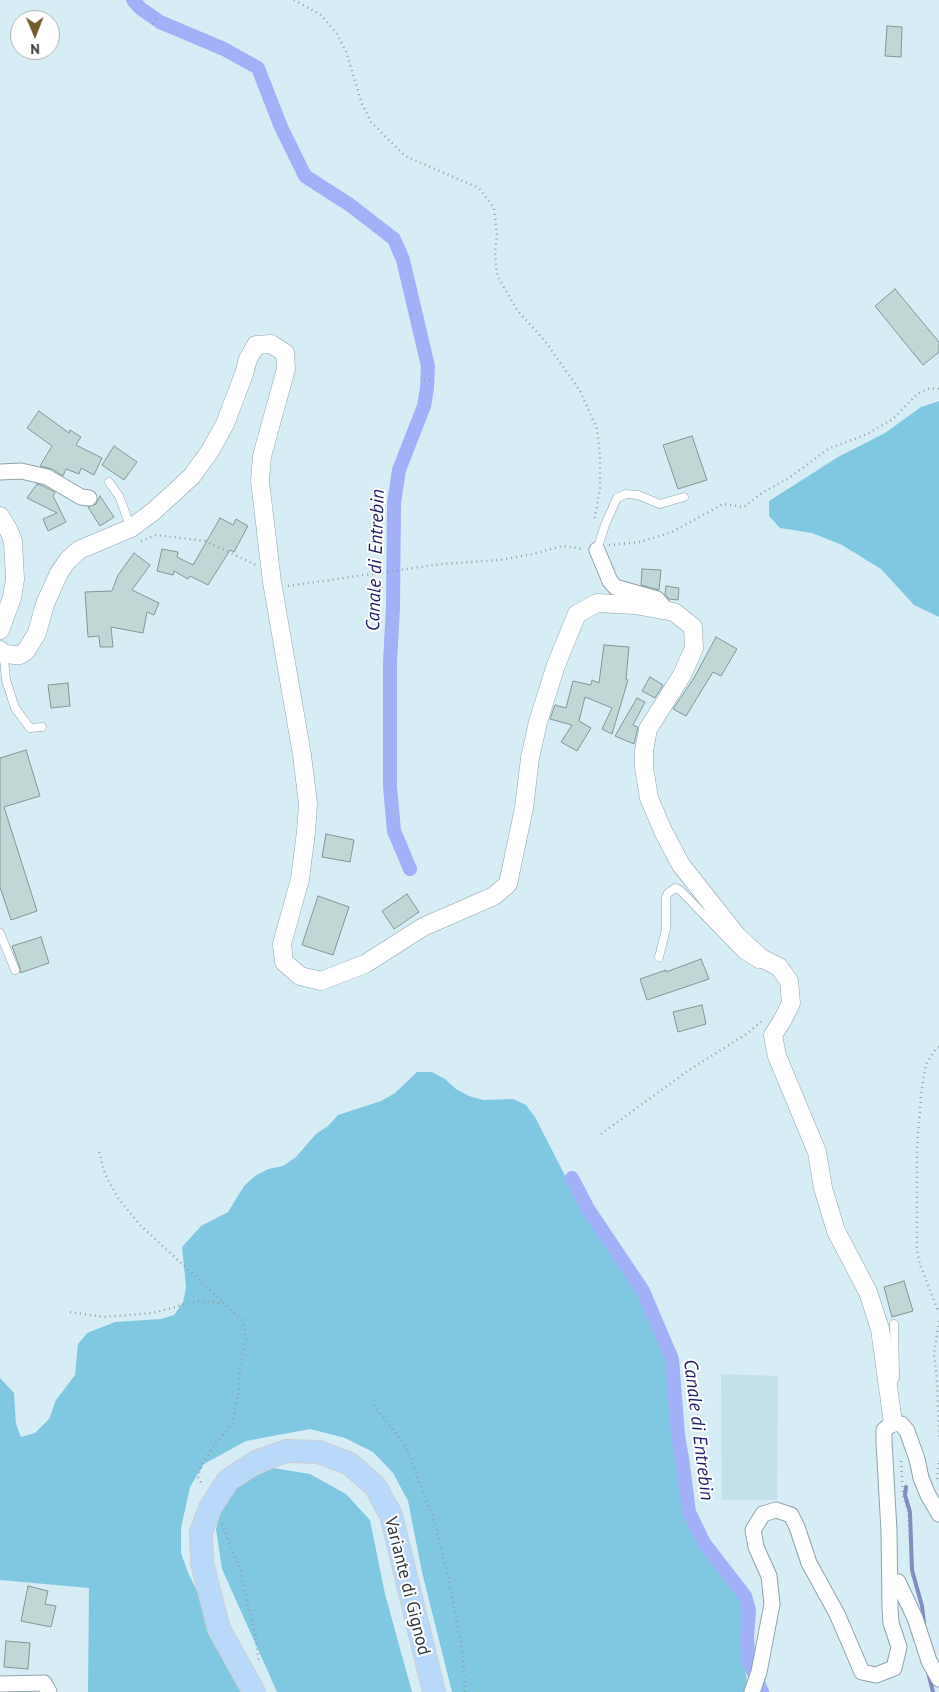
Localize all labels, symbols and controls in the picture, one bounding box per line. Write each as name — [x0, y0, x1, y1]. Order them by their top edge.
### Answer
north arrow — [10, 10, 60, 60]
text: N — [30, 40, 40, 58]
water label: Canale di Entrebin — [362, 489, 390, 631]
water label: Canale di Entrebin — [678, 1358, 718, 1502]
street label: Variante di Gignod — [379, 1515, 435, 1657]

